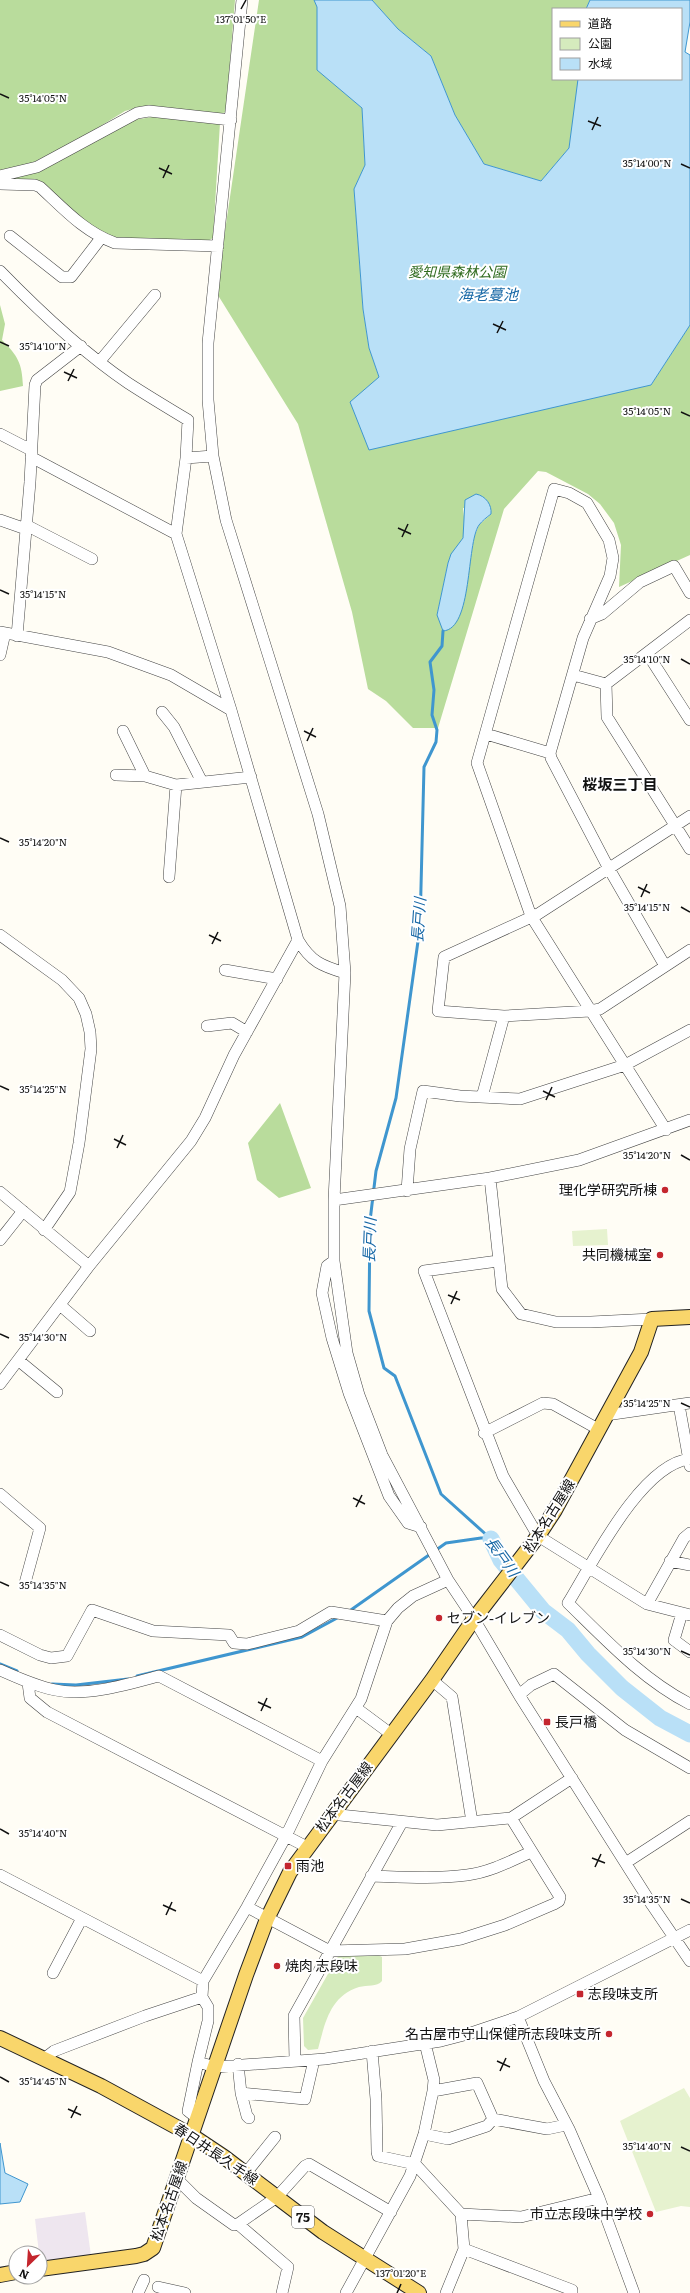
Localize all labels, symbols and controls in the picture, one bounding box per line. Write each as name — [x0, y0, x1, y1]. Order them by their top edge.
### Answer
legend — [552, 8, 682, 80]
text: 137°01'50"E — [216, 11, 266, 26]
text: 道路 — [588, 14, 612, 32]
text: 公園 — [588, 34, 612, 52]
text: 水域 — [588, 54, 612, 72]
text: 35°14'05"N — [19, 90, 67, 105]
text: 35°14'00"N — [622, 155, 672, 170]
park label: 愛知県森林公園 — [408, 261, 508, 281]
water label: 海老蔓池 — [458, 282, 520, 305]
text: 35°14'10"N — [19, 338, 67, 353]
text: 35°14'05"N — [623, 403, 671, 418]
text: 35°14'15"N — [20, 586, 66, 601]
text: 35°14'10"N — [623, 651, 671, 666]
district label: 桜坂三丁目 — [582, 772, 658, 795]
text: 35°14'20"N — [19, 834, 67, 849]
water label: 長戸川 — [404, 895, 431, 943]
text: 35°14'15"N — [624, 899, 670, 914]
text: 35°14'25"N — [19, 1081, 67, 1096]
text: 35°14'20"N — [623, 1147, 671, 1162]
place label: 理化学研究所棟 — [559, 1179, 657, 1199]
marker: 理化学研究所棟 — [660, 1185, 670, 1195]
water label: 長戸川 — [356, 1215, 381, 1263]
place label: 共同機械室 — [582, 1244, 652, 1264]
marker: 共同機械室 — [655, 1250, 665, 1260]
text: 35°14'30"N — [19, 1329, 67, 1344]
text: 35°14'25"N — [623, 1395, 671, 1410]
street label: 松本名古屋線 — [517, 1475, 579, 1556]
water label: 長戸川 — [481, 1531, 527, 1583]
text: 35°14'35"N — [19, 1577, 67, 1592]
place label: セブン-イレブン — [447, 1607, 550, 1627]
marker: セブン-イレブン — [434, 1613, 444, 1623]
text: 35°14'30"N — [623, 1643, 671, 1658]
place label: 長戸橋 — [555, 1711, 597, 1731]
marker: 長戸橋 — [542, 1717, 552, 1727]
street label: 松本名古屋線 — [310, 1757, 376, 1836]
text: 35°14'40"N — [19, 1825, 67, 1840]
place label: 雨池 — [296, 1855, 324, 1875]
marker: 雨池 — [283, 1861, 293, 1871]
text: 35°14'35"N — [623, 1891, 671, 1906]
place label: 焼肉 志段味 — [285, 1955, 358, 1975]
marker: 焼肉 志段味 — [272, 1961, 282, 1971]
place label: 志段味支所 — [588, 1983, 658, 2003]
marker: 志段味支所 — [575, 1989, 585, 1999]
place label: 名古屋市守山保健所志段味支所 — [405, 2023, 601, 2043]
marker: 名古屋市守山保健所志段味支所 — [604, 2029, 614, 2039]
text: 35°14'45"N — [19, 2073, 67, 2088]
street label: 春日井長久手線 — [170, 2117, 263, 2189]
text: 35°14'40"N — [623, 2138, 671, 2153]
street label: 松本名古屋線 — [145, 2158, 191, 2244]
place label: 市立志段味中学校 — [530, 2203, 642, 2223]
road number: 75 — [292, 2206, 314, 2228]
marker: 市立志段味中学校 — [645, 2209, 655, 2219]
north arrow — [8, 2245, 48, 2285]
text: 137°01'20"E — [376, 2265, 426, 2280]
text: N — [16, 2266, 31, 2284]

